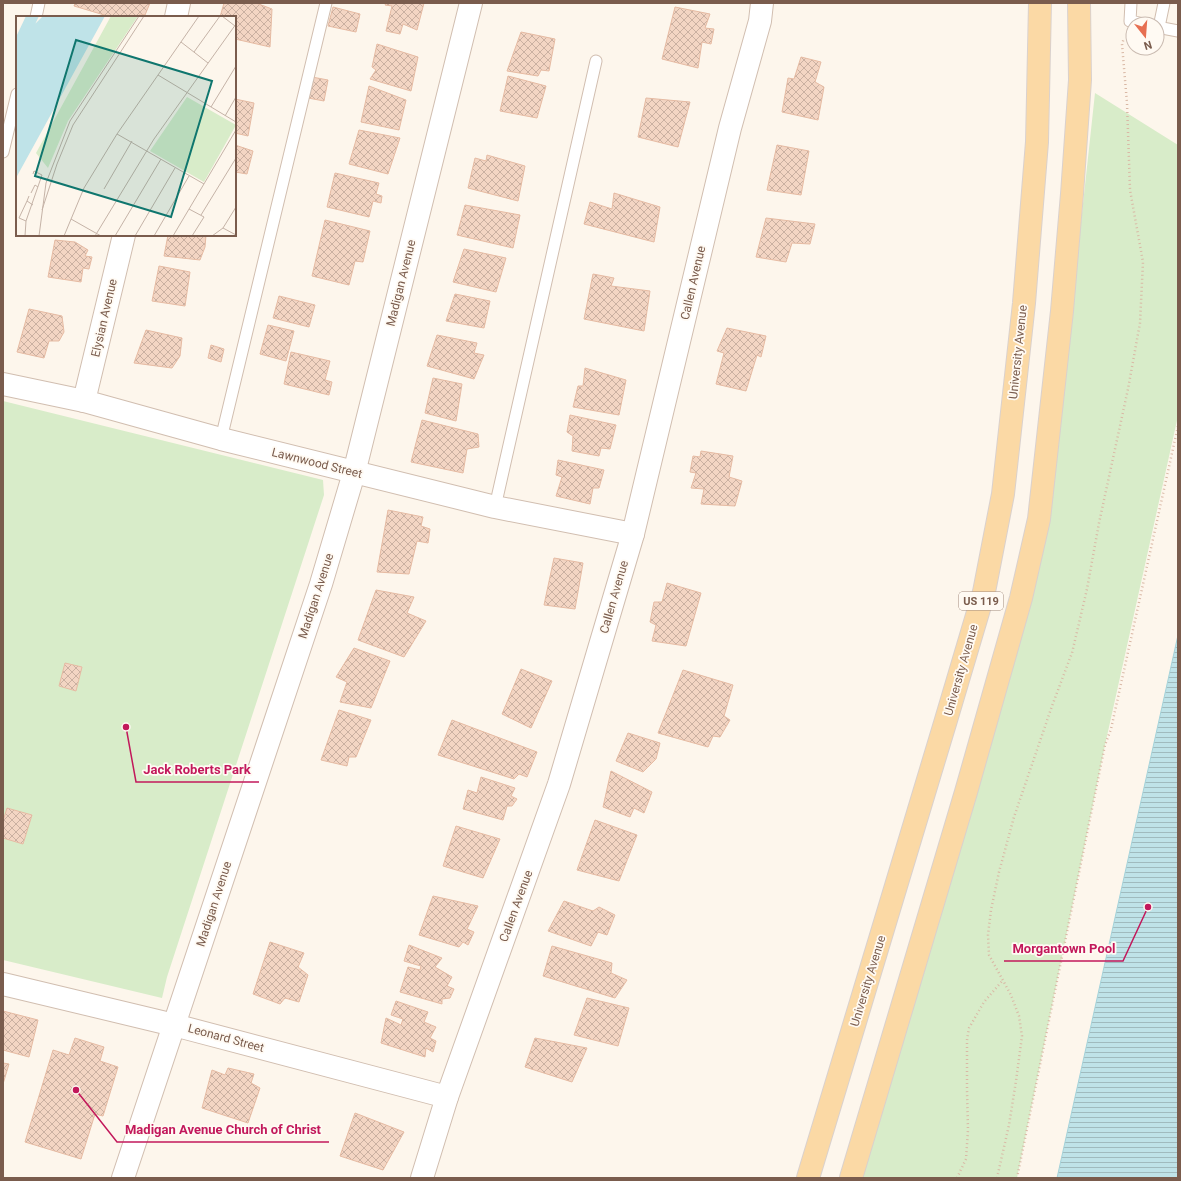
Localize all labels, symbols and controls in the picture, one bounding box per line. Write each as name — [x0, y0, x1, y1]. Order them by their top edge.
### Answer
inset map — [16, 16, 236, 236]
north arrow — [1125, 16, 1165, 56]
text: N — [1142, 38, 1153, 53]
street label: Madigan Avenue — [383, 238, 419, 328]
street label: Callen Avenue — [678, 245, 708, 321]
street label: Elysian Avenue — [88, 277, 120, 359]
street label: University Avenue — [1006, 304, 1030, 400]
street label: Lawnwood Street — [270, 445, 364, 481]
street label: Madigan Avenue — [296, 552, 336, 640]
street label: Callen Avenue — [597, 559, 631, 635]
road number: US 119 — [959, 592, 1003, 610]
street label: University Avenue — [941, 623, 981, 717]
callout: Jack Roberts Park — [136, 757, 259, 782]
text: Jack Roberts Park — [143, 762, 252, 777]
street label: Madigan Avenue — [194, 860, 234, 948]
street label: Callen Avenue — [497, 868, 535, 944]
street label: University Avenue — [848, 934, 888, 1028]
callout: Morgantown Pool — [1004, 936, 1123, 961]
text: Morgantown Pool — [1012, 941, 1116, 956]
street label: Leonard Street — [186, 1021, 266, 1055]
callout: Madigan Avenue Church of Christ — [117, 1117, 329, 1142]
text: Madigan Avenue Church of Christ — [125, 1122, 322, 1137]

